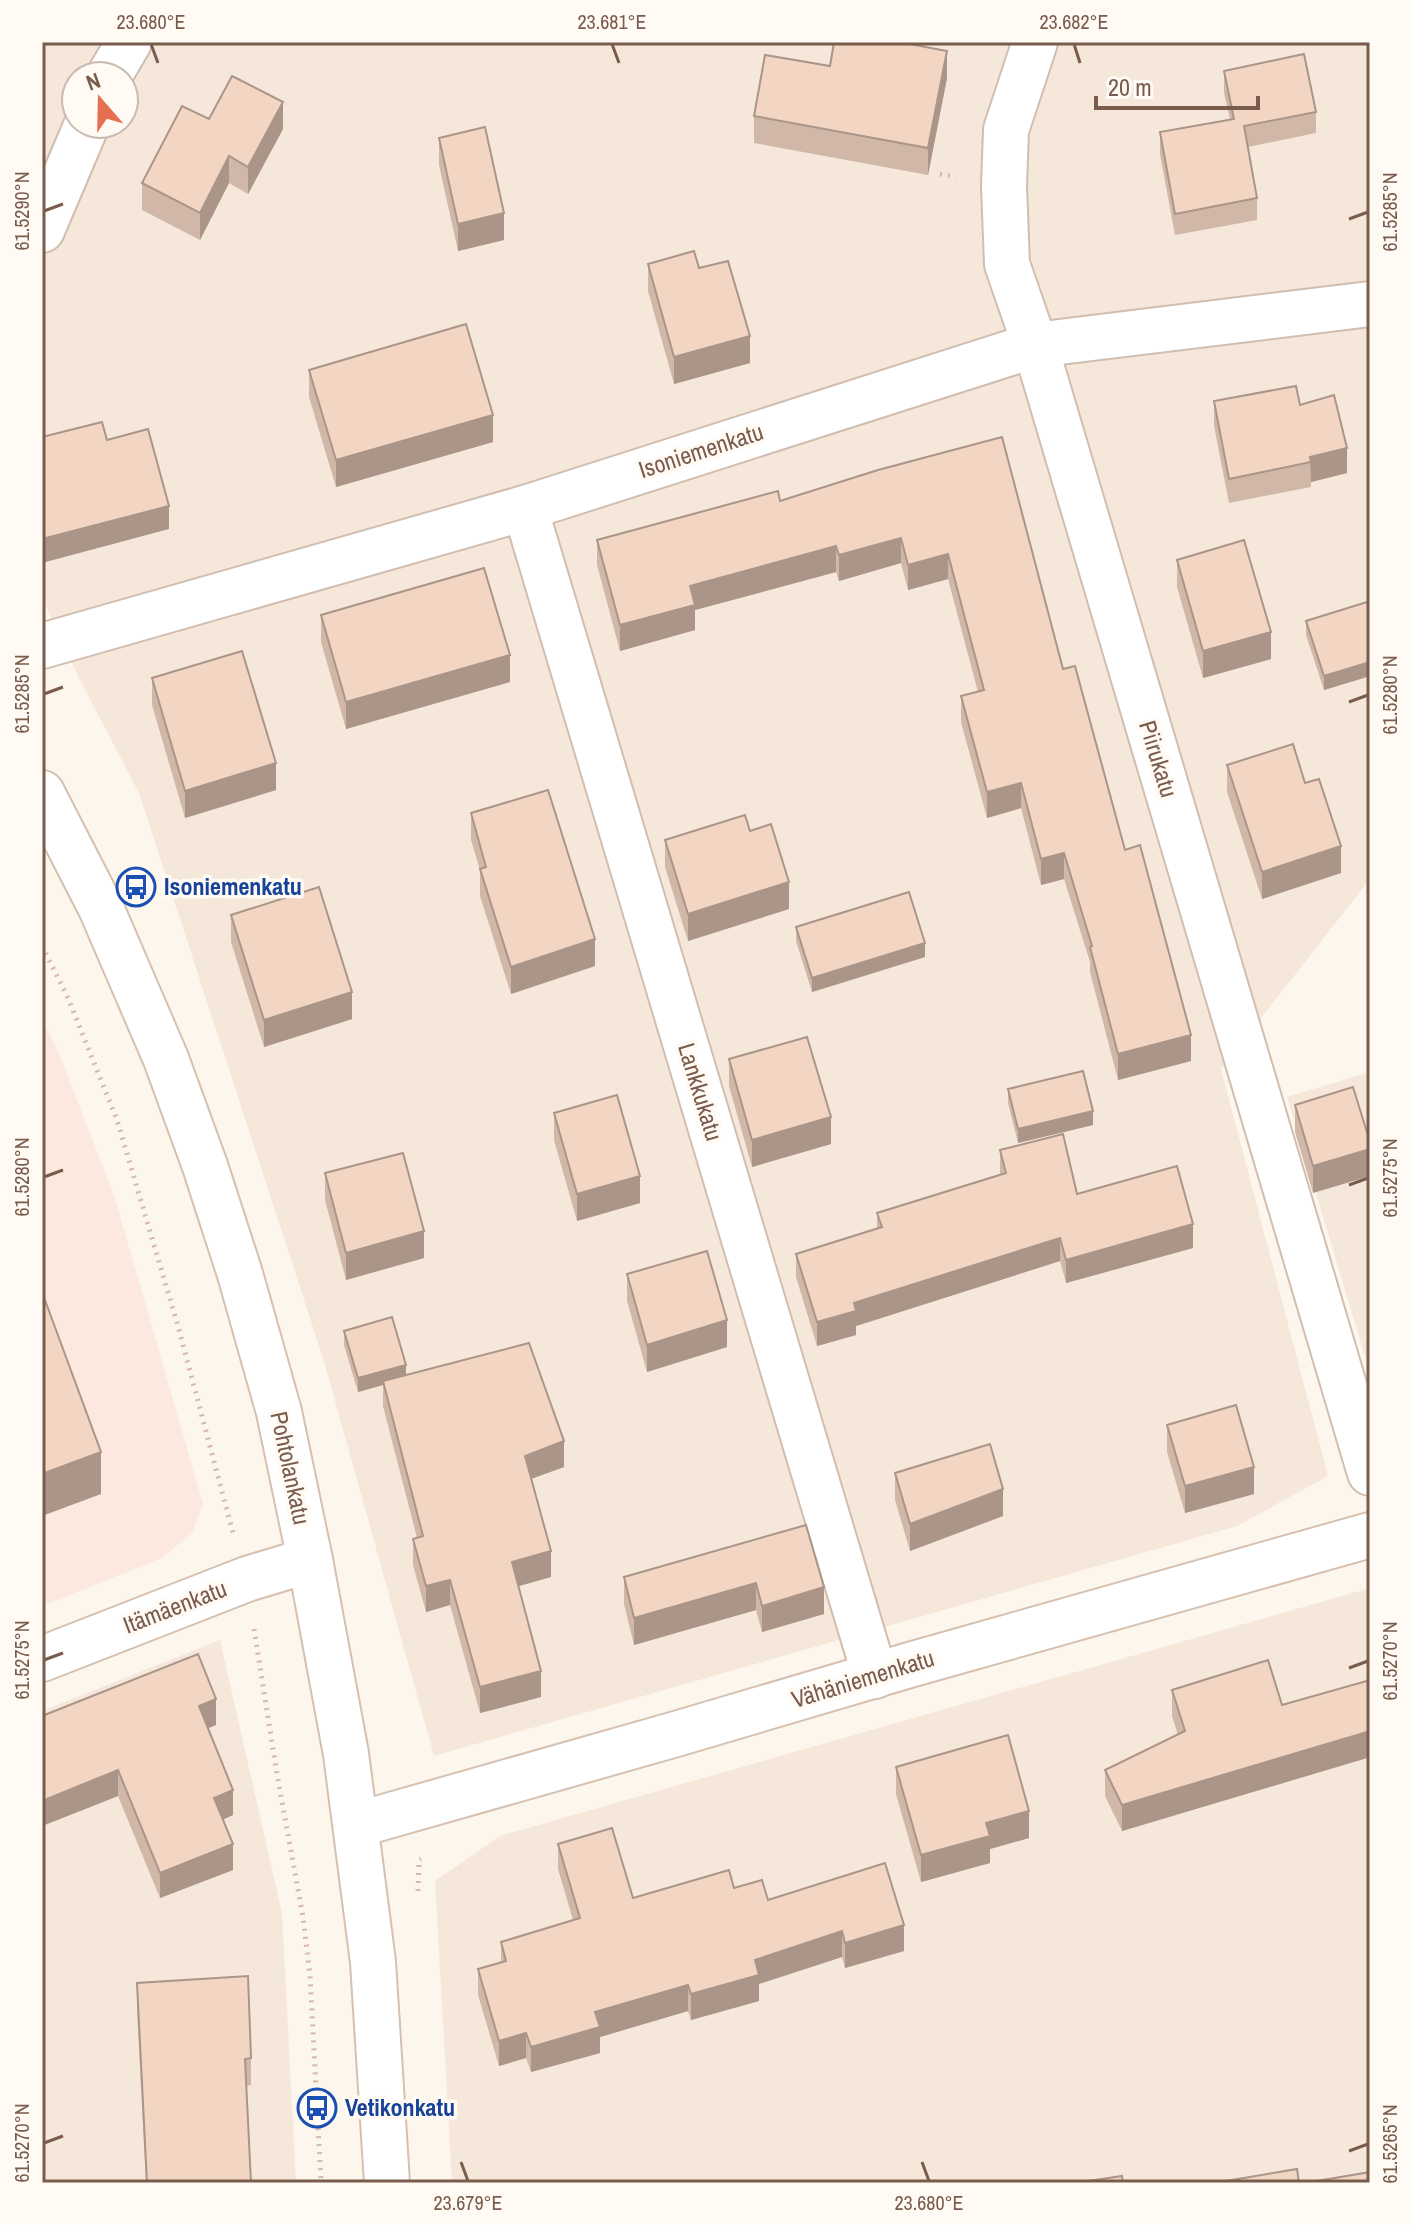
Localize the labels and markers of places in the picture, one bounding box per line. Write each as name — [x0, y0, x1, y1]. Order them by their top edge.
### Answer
bus stop icon: Isoniemenkatu — [115, 866, 157, 908]
place label: Isoniemenkatu — [164, 870, 302, 902]
bus stop icon: Vetikonkatu — [296, 2087, 338, 2129]
place label: Vetikonkatu — [345, 2091, 455, 2123]

